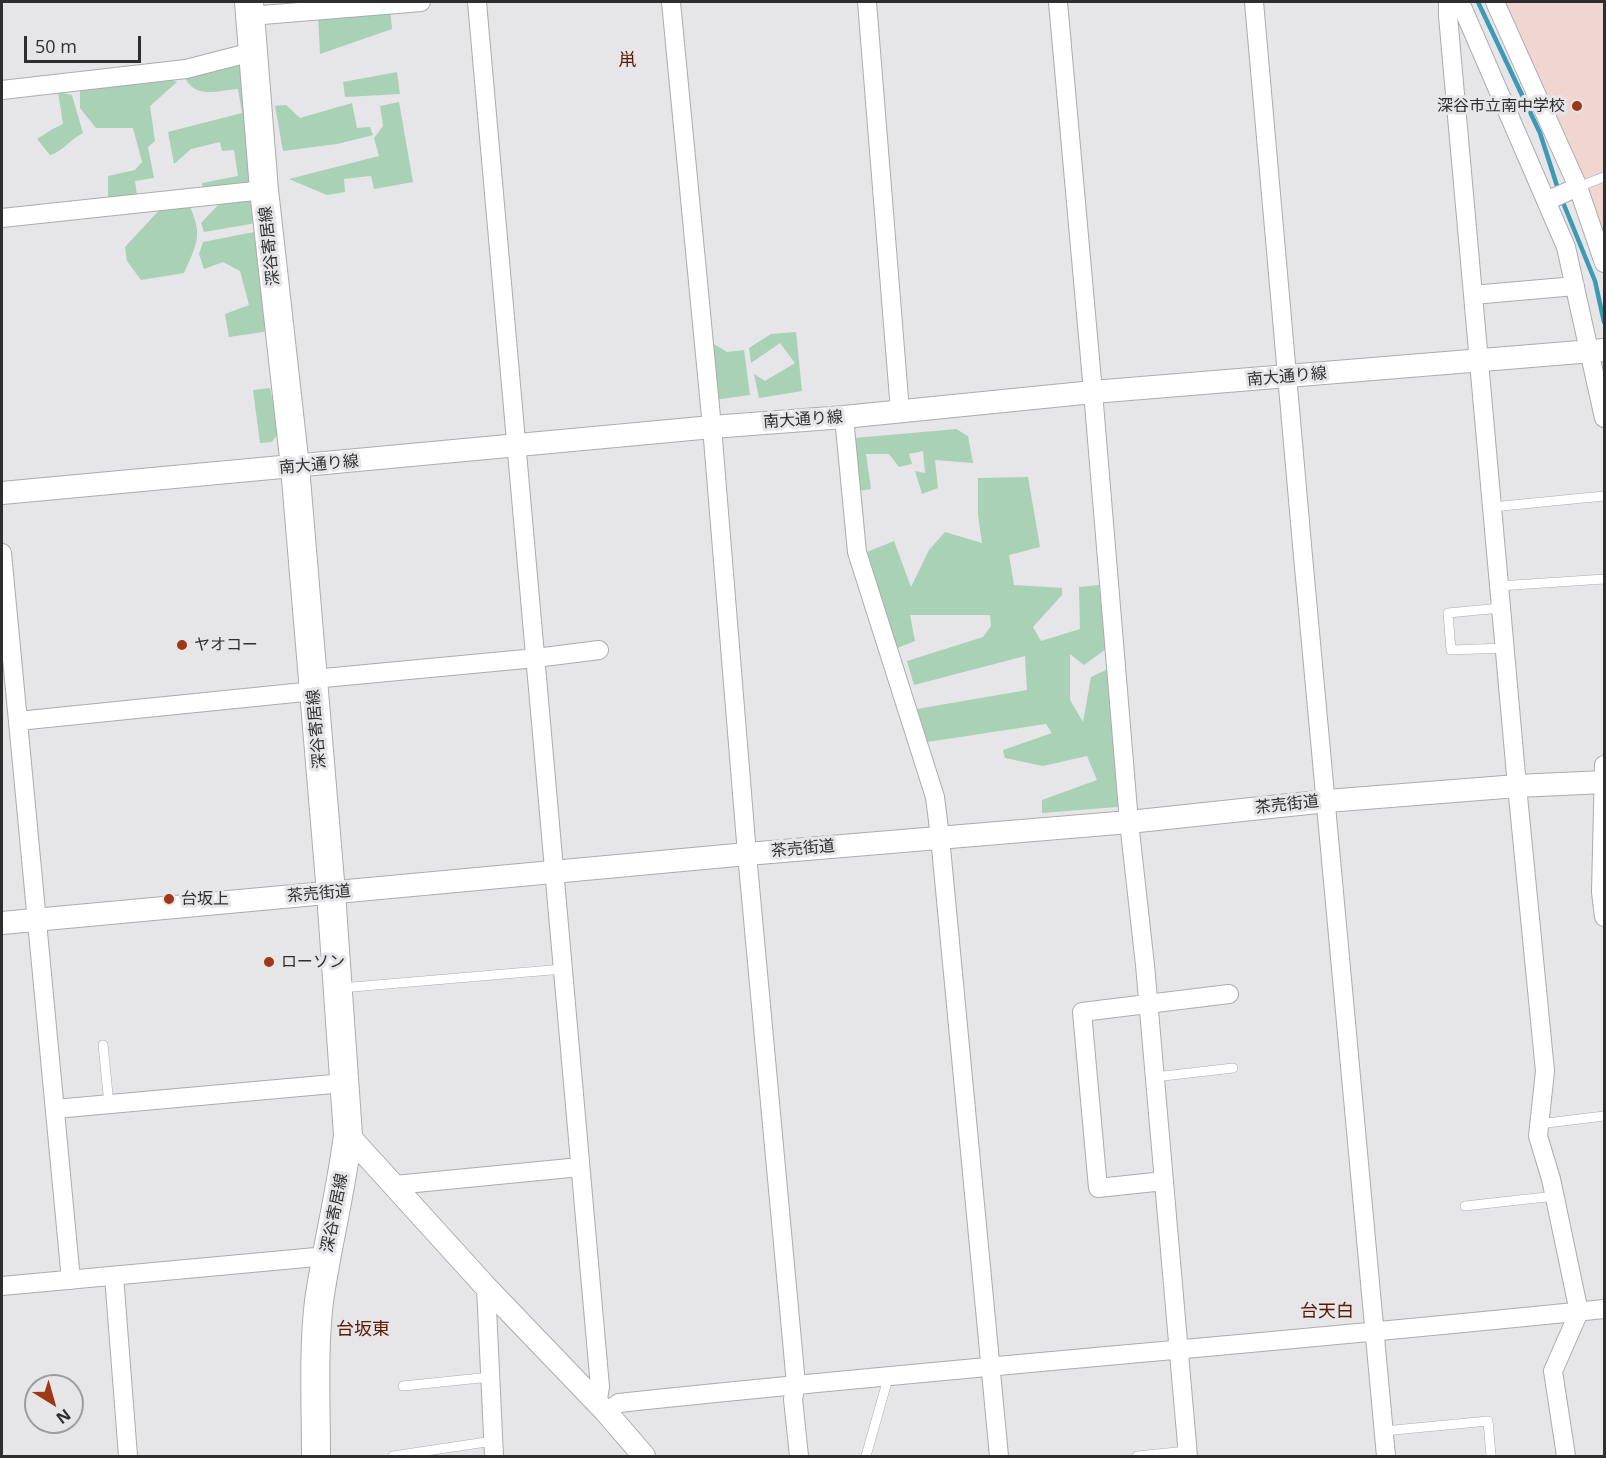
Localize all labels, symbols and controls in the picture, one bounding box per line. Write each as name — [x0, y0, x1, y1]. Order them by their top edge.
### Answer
scale bar — [27, 24, 144, 62]
text: 50 m — [35, 34, 77, 58]
district label: 鼡 — [618, 50, 636, 72]
place label: 深谷市立南中学校 — [1437, 96, 1565, 116]
marker: 深谷市立南中学校 — [1570, 99, 1584, 113]
street label: 深谷寄居線 — [256, 205, 284, 287]
street label: 南大通り線 — [1246, 364, 1328, 390]
street label: 南大通り線 — [762, 408, 844, 432]
street label: 南大通り線 — [278, 452, 360, 478]
place label: ヤオコー — [194, 635, 258, 655]
marker: ヤオコー — [175, 638, 189, 652]
street label: 深谷寄居線 — [304, 688, 330, 770]
street label: 茶売街道 — [1254, 792, 1320, 818]
street label: 茶売街道 — [770, 837, 836, 861]
street label: 茶売街道 — [286, 882, 352, 906]
place label: 台坂上 — [181, 889, 229, 909]
marker: 台坂上 — [162, 892, 176, 906]
place label: ローソン — [281, 952, 345, 972]
marker: ローソン — [262, 955, 276, 969]
street label: 深谷寄居線 — [318, 1172, 352, 1254]
district label: 台天白 — [1300, 1301, 1354, 1323]
district label: 台坂東 — [336, 1319, 390, 1341]
north arrow — [24, 1374, 84, 1434]
text: N — [52, 1404, 75, 1429]

